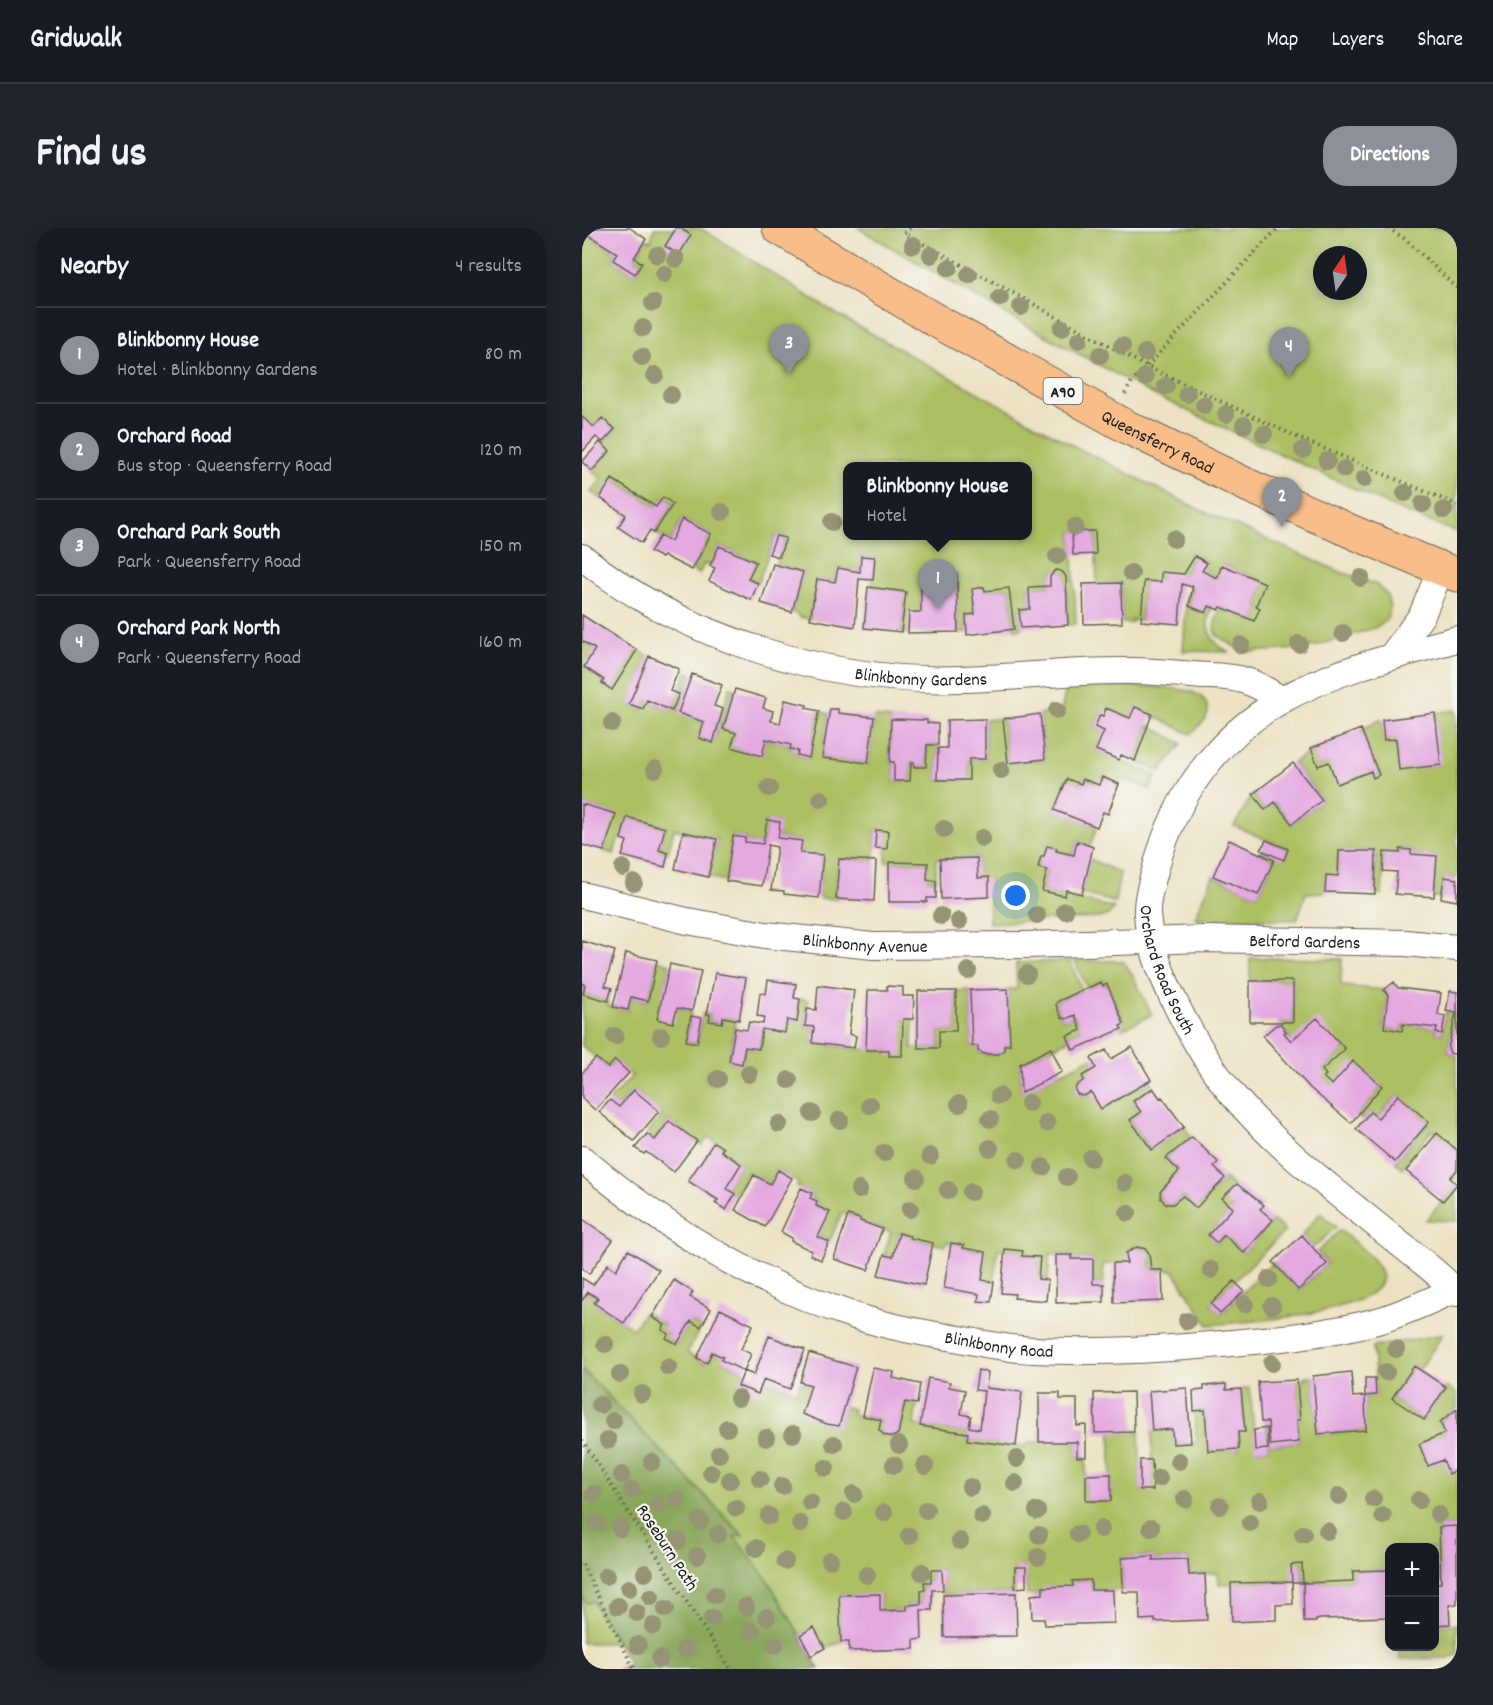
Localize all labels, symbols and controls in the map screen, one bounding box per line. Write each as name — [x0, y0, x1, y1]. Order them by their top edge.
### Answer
text: Gridwalk — [30, 21, 122, 61]
text: Map — [1267, 26, 1298, 56]
text: Layers — [1331, 26, 1384, 56]
text: Share — [1417, 26, 1463, 56]
text: Find us — [36, 126, 147, 186]
button: Directions — [1323, 126, 1457, 186]
north arrow — [1313, 246, 1367, 300]
text: Nearby — [60, 249, 128, 286]
text: 4 results — [455, 253, 522, 281]
pin: 3 — [770, 324, 808, 374]
text: Blinkbonny House — [117, 326, 259, 357]
pin: 4 — [1270, 328, 1308, 377]
text: 1 — [77, 341, 82, 369]
text: 80 m — [485, 341, 522, 369]
text: Hotel · Blinkbonny Gardens — [117, 357, 318, 385]
road number: A90 — [1044, 378, 1082, 404]
street label: Queensferry Road — [1096, 405, 1217, 482]
text: Orchard Road — [117, 422, 232, 453]
text: 2 — [75, 437, 84, 465]
text: 120 m — [480, 437, 522, 465]
text: Bus stop · Queensferry Road — [117, 453, 332, 481]
popup — [843, 462, 1032, 540]
text: Blinkbonny House — [867, 472, 1008, 503]
pin: 2 — [1262, 478, 1302, 527]
text: Hotel — [867, 503, 907, 531]
text: Orchard Park South — [117, 518, 280, 549]
text: 3 — [75, 533, 84, 561]
text: 150 m — [479, 533, 522, 561]
text: Park · Queensferry Road — [117, 549, 301, 577]
pin: 1 — [918, 560, 958, 609]
text: Orchard Park North — [117, 614, 280, 645]
text: 4 — [75, 629, 84, 657]
text: 160 m — [479, 629, 522, 657]
text: Park · Queensferry Road — [117, 645, 301, 673]
street label: Blinkbonny Gardens — [853, 663, 988, 694]
your location — [1001, 881, 1030, 910]
street label: Orchard Road South — [1132, 905, 1200, 1040]
street label: Blinkbonny Avenue — [801, 929, 928, 961]
street label: Belford Gardens — [1249, 930, 1361, 957]
street label: Blinkbonny Road — [943, 1327, 1054, 1366]
street label: Roseburn Path — [629, 1500, 703, 1596]
map controls — [1385, 1543, 1439, 1651]
button: + — [1385, 1543, 1439, 1597]
button: − — [1385, 1597, 1439, 1651]

